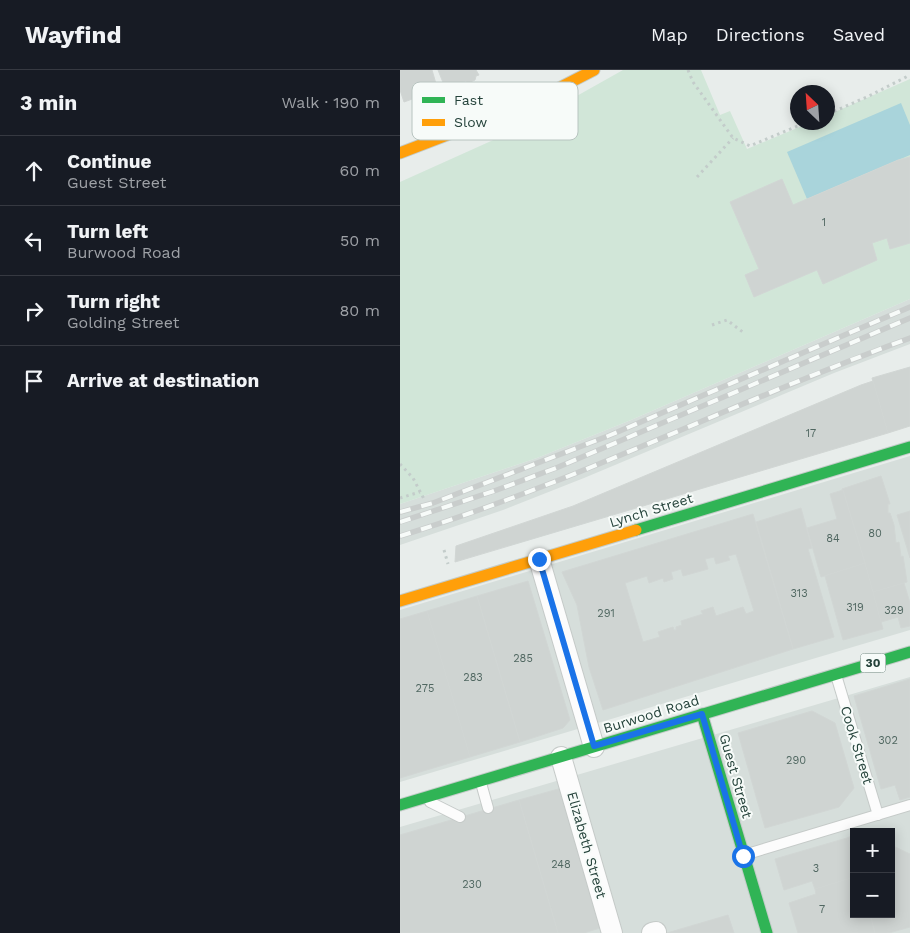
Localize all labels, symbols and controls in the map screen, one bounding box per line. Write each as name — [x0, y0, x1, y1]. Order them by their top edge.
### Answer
text: Wayfind — [25, 21, 121, 49]
text: Map — [651, 24, 688, 45]
text: Directions — [716, 24, 805, 45]
text: Saved — [833, 24, 885, 45]
legend — [412, 82, 578, 140]
north arrow — [790, 85, 835, 130]
text: 3 min — [20, 90, 77, 115]
text: Fast — [454, 92, 483, 108]
text: Walk · 190 m — [282, 93, 380, 112]
text: Slow — [454, 114, 487, 130]
text: Continue — [67, 150, 151, 173]
icon: ahead — [20, 157, 48, 185]
text: 60 m — [340, 161, 380, 180]
text: Guest Street — [67, 173, 166, 192]
house number: 1 — [822, 216, 826, 229]
text: Turn left — [67, 220, 148, 243]
icon: left — [20, 227, 48, 255]
text: 50 m — [340, 231, 380, 250]
text: Burwood Road — [67, 243, 181, 262]
text: Turn right — [67, 290, 160, 313]
icon: right — [20, 297, 48, 325]
text: 80 m — [339, 301, 380, 320]
text: Golding Street — [67, 313, 179, 332]
icon: arrive — [20, 367, 48, 395]
text: Arrive at destination — [67, 369, 259, 392]
house number: 17 — [806, 427, 816, 440]
street label: Lynch Street — [607, 490, 695, 530]
house number: 80 — [868, 527, 882, 540]
house number: 84 — [826, 532, 840, 545]
route end — [528, 548, 551, 571]
house number: 313 — [790, 587, 808, 600]
house number: 319 — [846, 601, 864, 614]
house number: 329 — [884, 604, 904, 617]
house number: 291 — [597, 607, 615, 620]
house number: 285 — [513, 652, 533, 665]
road number: 30 — [860, 654, 886, 672]
house number: 283 — [463, 671, 483, 684]
house number: 275 — [416, 682, 434, 695]
street label: Burwood Road — [601, 692, 701, 736]
street label: Cook Street — [838, 704, 877, 786]
street label: Guest Street — [716, 732, 756, 820]
house number: 302 — [878, 734, 898, 747]
house number: 290 — [786, 754, 806, 767]
street label: Elizabeth Street — [564, 790, 610, 900]
map controls — [850, 828, 895, 918]
button: + — [850, 828, 895, 873]
route start — [732, 845, 755, 868]
house number: 248 — [551, 858, 571, 871]
house number: 3 — [813, 862, 819, 875]
button: − — [850, 873, 895, 918]
house number: 230 — [462, 878, 482, 891]
house number: 7 — [819, 903, 825, 916]

